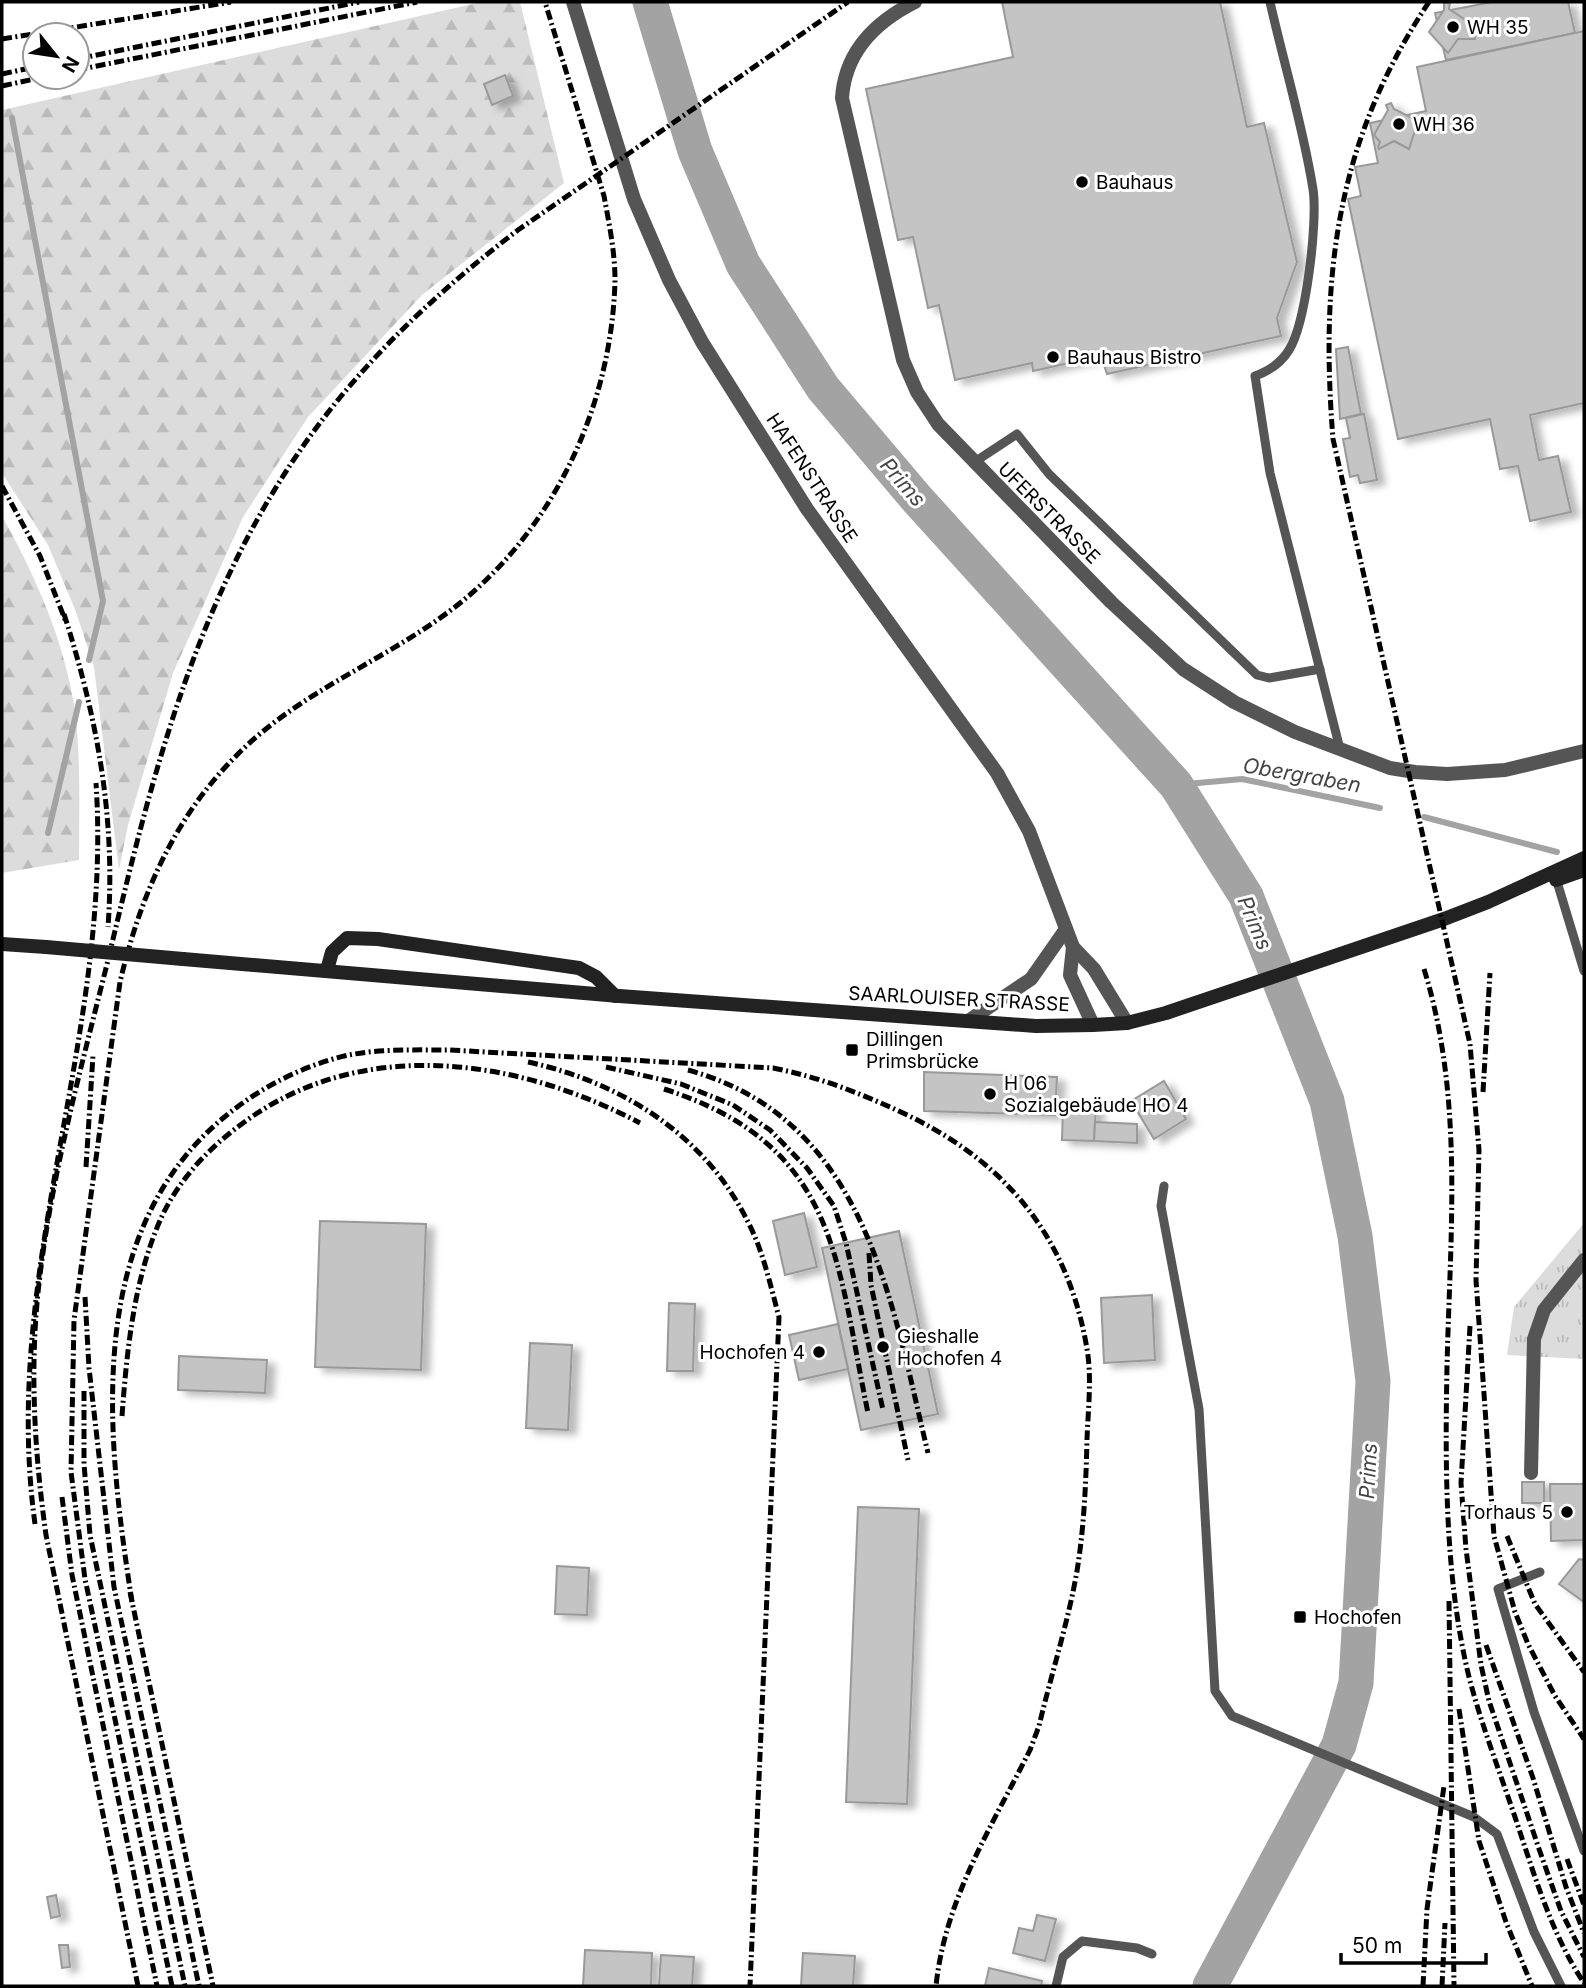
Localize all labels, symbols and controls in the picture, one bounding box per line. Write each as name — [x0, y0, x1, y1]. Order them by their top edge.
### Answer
place label: WH 35 — [1467, 16, 1528, 39]
marker: WH 35 — [1445, 19, 1461, 35]
north arrow — [21, 21, 91, 91]
text: N — [57, 52, 84, 76]
place label: WH 36 — [1413, 113, 1475, 136]
marker: WH 36 — [1391, 116, 1407, 132]
place label: Bauhaus — [1096, 171, 1174, 194]
marker: Bauhaus — [1074, 174, 1090, 190]
place label: Bauhaus Bistro — [1067, 346, 1201, 369]
marker: Bauhaus Bistro — [1045, 349, 1061, 365]
street label: HAFENSTRASSE — [762, 409, 862, 547]
water label: Prims — [875, 453, 931, 511]
street label: UFERSTRASSE — [993, 457, 1105, 569]
water label: Obergraben — [1241, 752, 1363, 798]
water label: Prims — [1233, 892, 1277, 954]
street label: SAARLOUISER STRASSE — [848, 982, 1070, 1016]
place label: Dillingen Primsbrücke — [866, 1028, 979, 1073]
marker: Dillingen Primsbrücke — [844, 1042, 860, 1058]
place label: H 06 Sozialgebäude HO 4 — [1004, 1072, 1188, 1117]
marker: H 06 Sozialgebäude HO 4 — [982, 1086, 998, 1102]
place label: Gieshalle Hochofen 4 — [897, 1325, 1002, 1370]
marker: Gieshalle Hochofen 4 — [875, 1339, 891, 1355]
place label: Hochofen 4 — [700, 1341, 805, 1364]
marker: Hochofen 4 — [811, 1344, 827, 1360]
water label: Prims — [1354, 1442, 1382, 1500]
place label: Torhaus 5 — [1463, 1501, 1553, 1524]
marker: Torhaus 5 — [1559, 1504, 1575, 1520]
place label: Hochofen — [1314, 1606, 1402, 1629]
marker: Hochofen — [1292, 1609, 1308, 1625]
scale bar — [1341, 1922, 1486, 1966]
text: 50 m — [1352, 1933, 1402, 1958]

